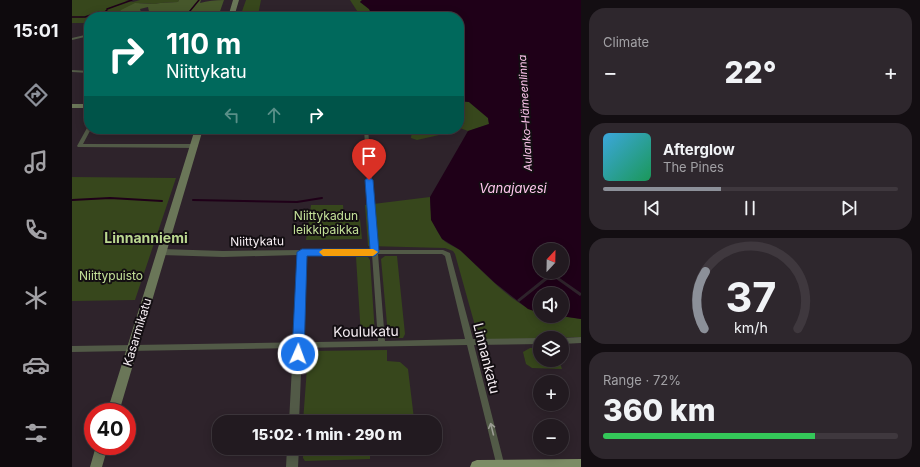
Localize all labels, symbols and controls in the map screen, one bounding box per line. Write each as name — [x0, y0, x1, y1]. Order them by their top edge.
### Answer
text: 15:01 — [13, 20, 59, 41]
text: 110 m — [166, 27, 241, 61]
icon: right — [100, 28, 152, 80]
text: Climate — [603, 34, 649, 50]
water label: Aulanko–Hämeenlinna — [515, 54, 535, 173]
text: 22° — [724, 54, 777, 90]
text: − — [603, 59, 618, 85]
text: + — [883, 59, 898, 85]
text: Niittykatu — [166, 61, 247, 82]
icon: directions — [22, 81, 50, 109]
icon: left — [221, 104, 243, 126]
icon: ahead — [263, 104, 285, 126]
icon: right — [305, 104, 327, 126]
pin — [352, 139, 386, 180]
text: Afterglow — [663, 140, 735, 159]
icon: arrive — [358, 145, 380, 167]
icon: music — [22, 148, 50, 176]
text: The Pines — [663, 159, 724, 175]
water label: Vanajavesi — [479, 180, 548, 196]
icon: previous — [641, 197, 663, 219]
icon: pause — [739, 197, 761, 219]
icon: next — [838, 197, 860, 219]
park label: Niittykadun leikkipaikka — [293, 208, 359, 237]
icon: phone — [22, 216, 50, 244]
district label: Linnanniemi — [104, 229, 188, 246]
street label: Niittykatu — [230, 233, 284, 249]
north arrow — [533, 243, 569, 279]
map controls — [533, 243, 569, 455]
park label: Niittypuisto — [79, 268, 143, 283]
text: 37 — [725, 272, 776, 322]
icon: climate — [22, 284, 50, 312]
button: sound — [533, 287, 569, 323]
street label: Kasarmikatu — [120, 296, 154, 368]
text: km/h — [734, 318, 767, 335]
street label: Linnankatu — [470, 321, 504, 395]
street label: Koulukatu — [333, 322, 399, 340]
button: layers — [533, 331, 569, 367]
position arrow — [277, 333, 319, 375]
icon: car — [22, 351, 50, 379]
text: Range · 72% — [603, 372, 681, 388]
button: + — [533, 375, 569, 411]
text: 360 km — [603, 392, 715, 428]
speed limit sign: 40 — [84, 403, 136, 455]
icon: filters — [22, 419, 50, 447]
button: − — [533, 419, 569, 455]
one-way arrow — [487, 422, 495, 435]
text: 15:02 · 1 min · 290 m — [252, 425, 402, 444]

